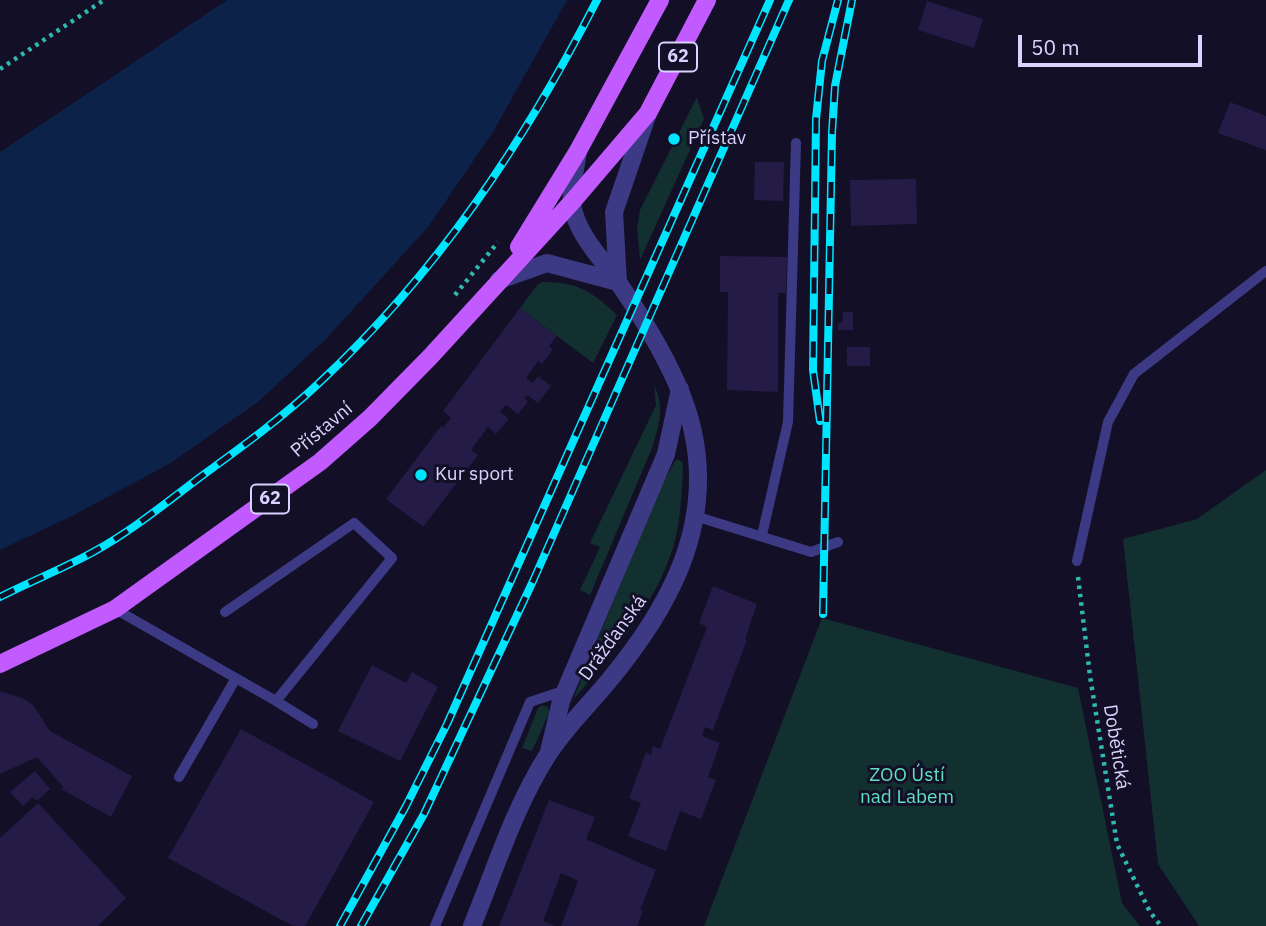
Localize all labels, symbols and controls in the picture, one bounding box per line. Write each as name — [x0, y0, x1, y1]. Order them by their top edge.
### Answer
scale bar — [1021, 21, 1205, 65]
text: 50 m — [1031, 33, 1080, 61]
road number: 62 — [659, 42, 697, 72]
place label: Přístav — [688, 128, 746, 150]
marker: Přístav — [666, 131, 682, 147]
street label: Přístavní — [286, 398, 358, 462]
place label: Kur sport — [435, 464, 514, 486]
marker: Kur sport — [413, 467, 429, 483]
road number: 62 — [251, 485, 289, 514]
street label: Drážďanská — [574, 591, 652, 685]
street label: Dobětická — [1098, 703, 1134, 791]
park label: ZOO Ústí nad Labem — [860, 765, 954, 809]

